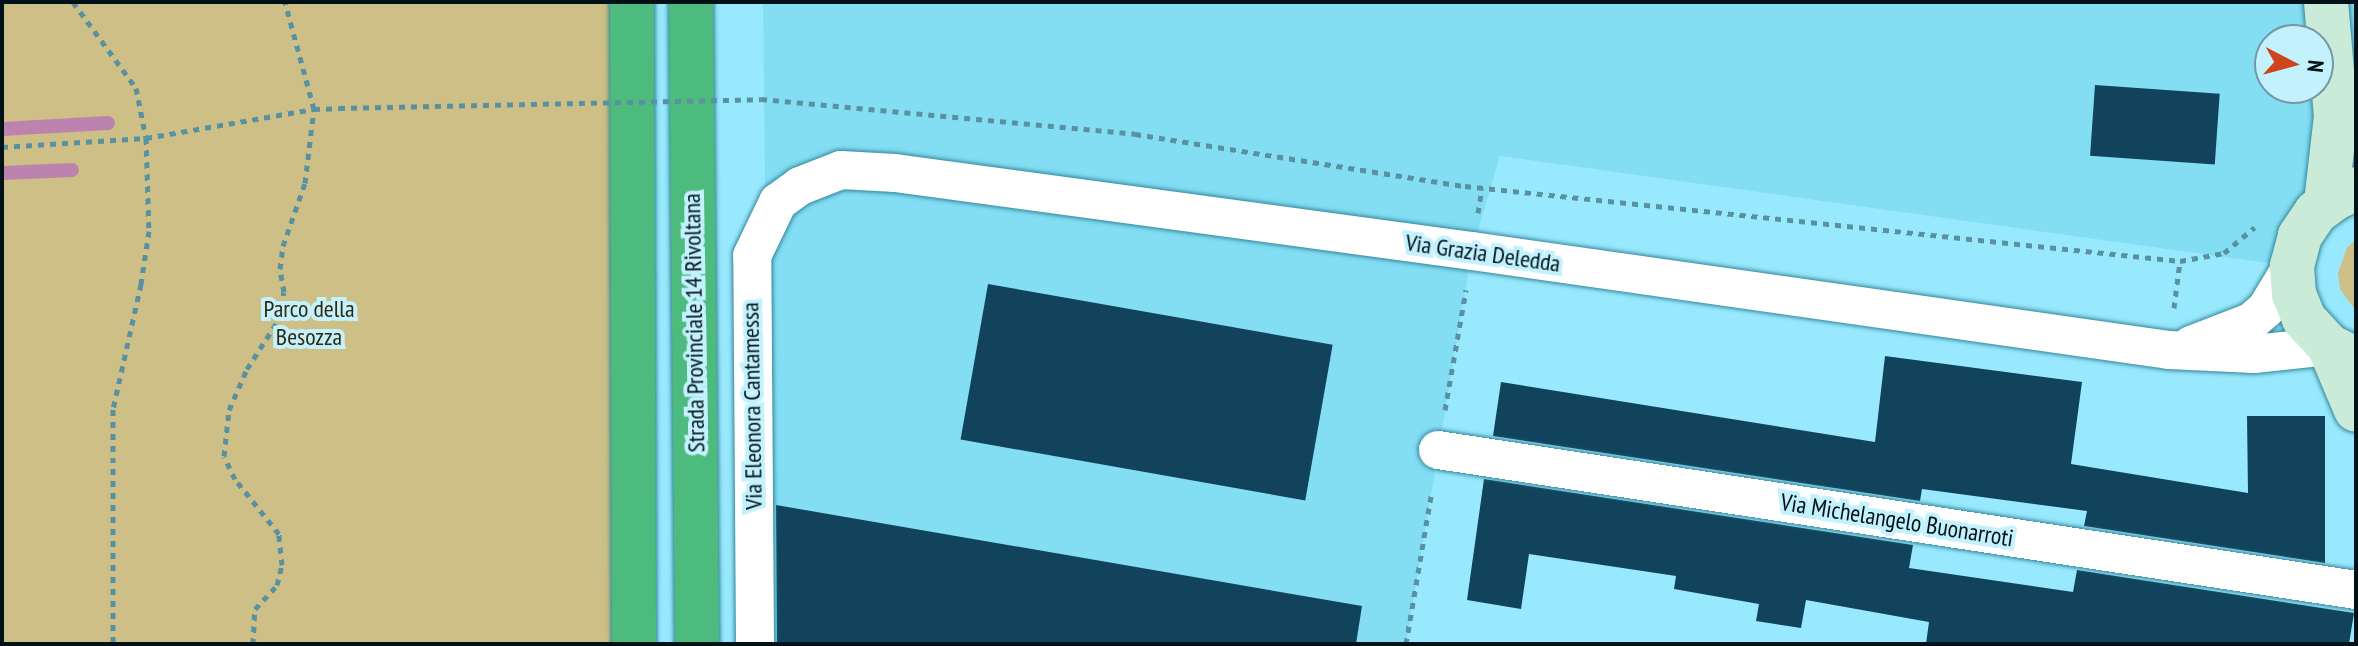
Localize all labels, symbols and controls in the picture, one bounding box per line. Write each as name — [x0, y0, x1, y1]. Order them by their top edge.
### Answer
north arrow — [2254, 24, 2334, 104]
text: N — [2301, 59, 2330, 74]
street label: Strada Provinciale 14 Rivoltana — [677, 193, 711, 453]
street label: Via Grazia Deledda — [1404, 228, 1562, 278]
park label: Parco della Besozza — [263, 295, 355, 351]
street label: Via Eleonora Cantamessa — [736, 302, 768, 510]
street label: Via Michelangelo Buonarroti — [1779, 487, 2015, 553]

